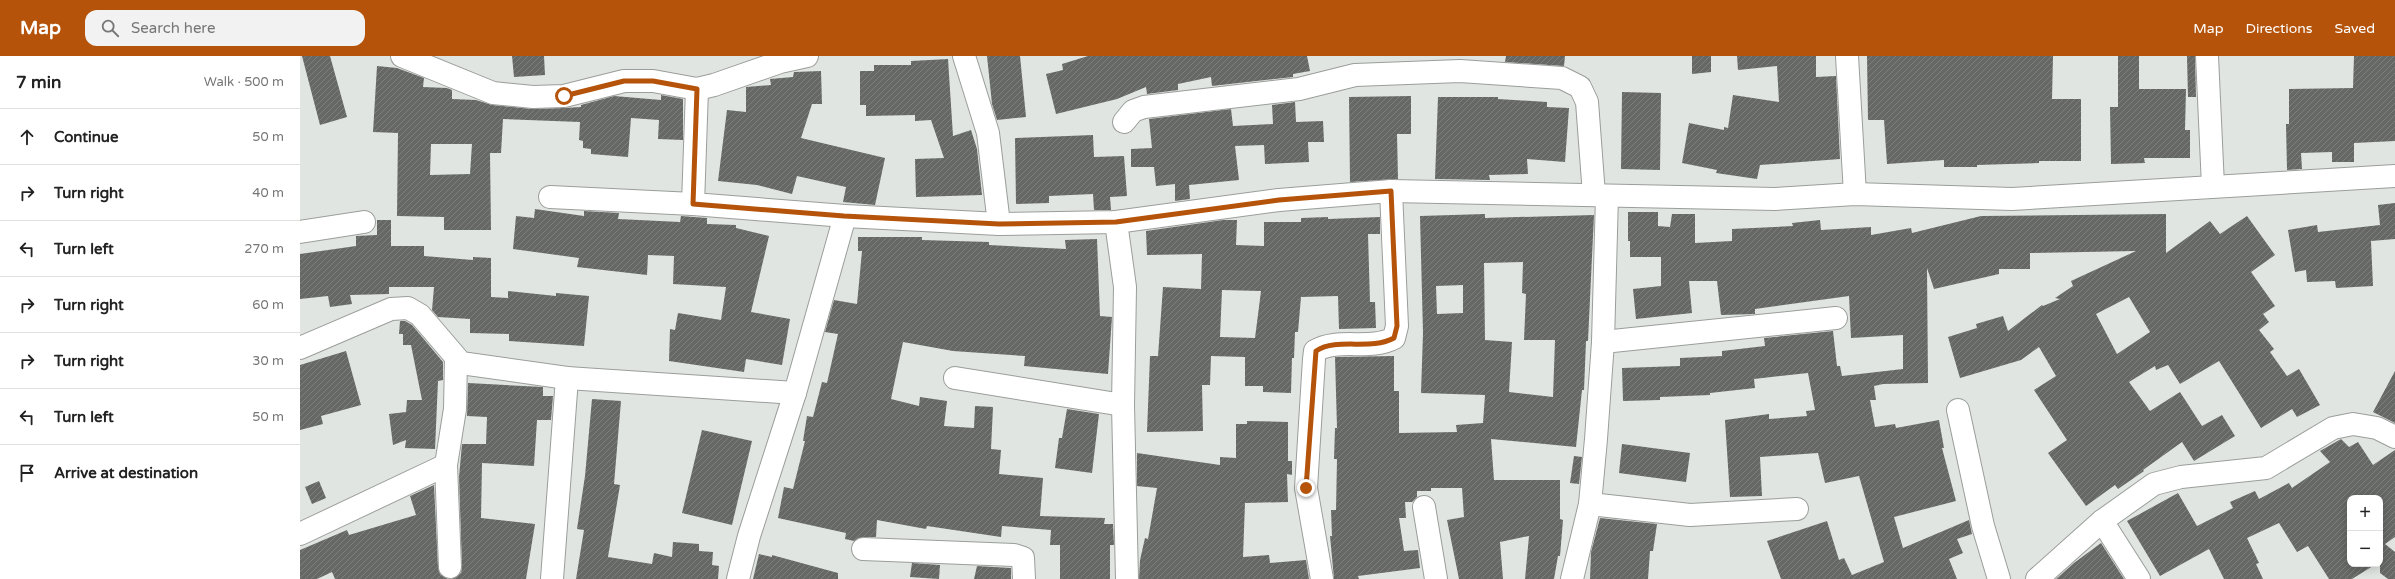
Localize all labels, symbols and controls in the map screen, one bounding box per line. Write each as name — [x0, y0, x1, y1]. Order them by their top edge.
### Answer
search box — [85, 10, 365, 46]
text: Map — [20, 17, 61, 39]
icon: search — [99, 17, 121, 39]
text: Search here — [131, 19, 215, 37]
text: Map — [2193, 20, 2224, 37]
text: Directions — [2246, 20, 2313, 37]
text: Saved — [2335, 20, 2375, 37]
text: 7 min — [16, 72, 61, 93]
text: Walk · 500 m — [204, 74, 284, 90]
route start — [555, 87, 573, 105]
icon: ahead — [16, 126, 38, 148]
text: Continue — [54, 128, 118, 146]
text: 50 m — [252, 129, 284, 145]
icon: right — [16, 182, 38, 204]
text: Turn right — [54, 184, 124, 202]
text: 40 m — [252, 185, 284, 201]
icon: left — [16, 238, 38, 260]
text: Turn left — [54, 240, 114, 258]
text: 270 m — [244, 241, 284, 257]
icon: right — [16, 294, 38, 316]
text: Turn right — [54, 296, 124, 314]
text: 60 m — [252, 297, 284, 313]
icon: right — [16, 350, 38, 372]
text: Turn right — [54, 352, 124, 370]
text: 30 m — [252, 353, 284, 369]
icon: left — [16, 406, 38, 428]
text: Turn left — [54, 408, 114, 426]
text: 50 m — [252, 409, 284, 425]
icon: arrive — [16, 462, 38, 484]
text: Arrive at destination — [54, 464, 198, 482]
route end — [1297, 479, 1315, 497]
map controls — [2347, 495, 2383, 567]
button: + — [2347, 495, 2383, 531]
button: − — [2347, 531, 2383, 567]

